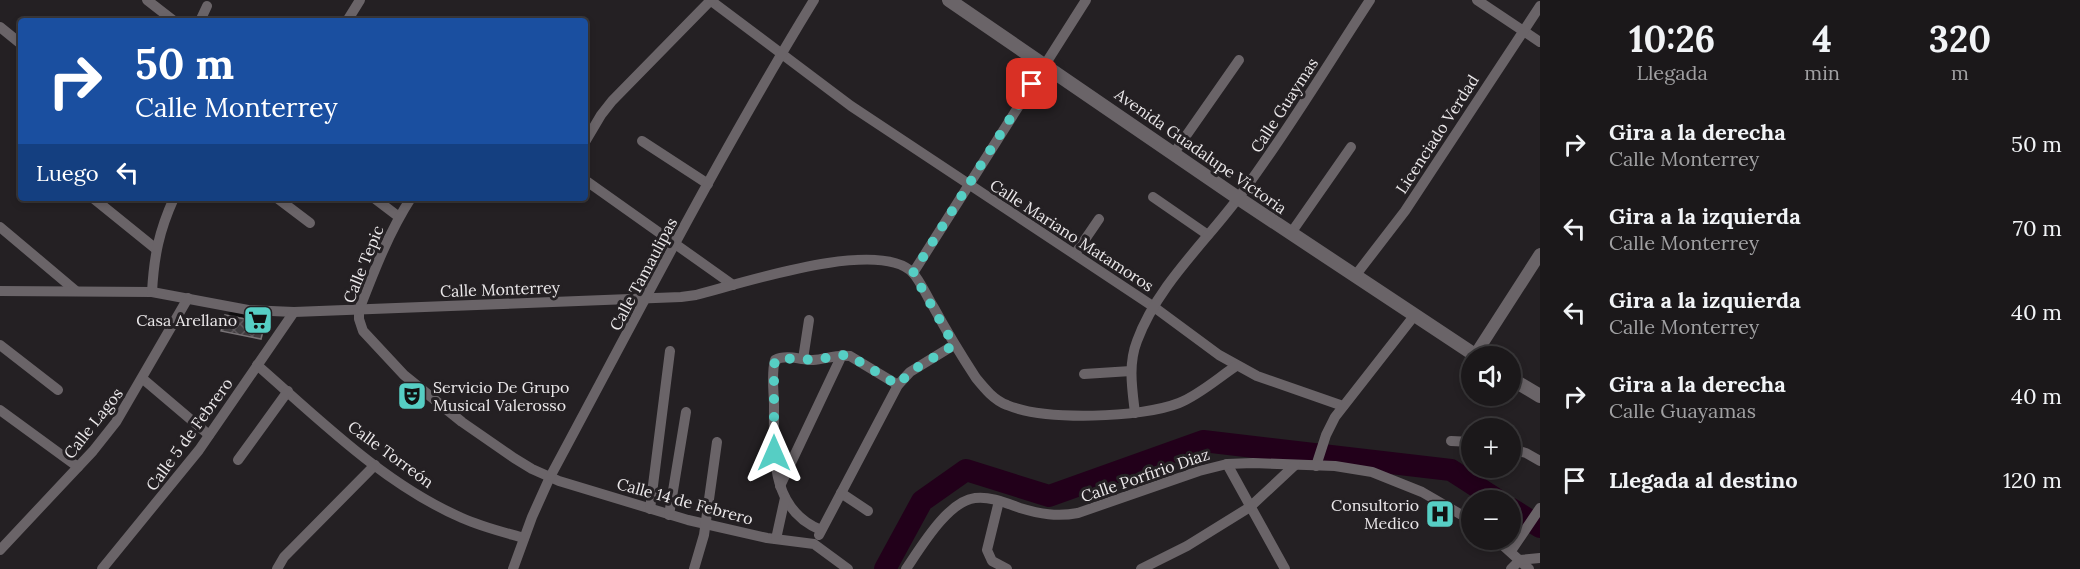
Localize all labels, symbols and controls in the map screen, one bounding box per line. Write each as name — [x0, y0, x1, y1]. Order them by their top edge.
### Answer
text: 10:26 — [1629, 16, 1715, 62]
text: 4 — [1812, 16, 1832, 62]
text: 320 — [1929, 16, 1991, 62]
text: 50 m — [135, 37, 234, 91]
icon: right — [36, 42, 114, 120]
street label: Calle Guaymas — [1246, 54, 1322, 156]
pin — [1006, 58, 1057, 109]
text: Llegada — [1636, 60, 1708, 85]
text: min — [1804, 60, 1840, 85]
text: m — [1951, 60, 1969, 85]
icon: arrive — [1015, 67, 1048, 100]
street label: Licenciado Verdad — [1391, 70, 1483, 197]
street label: Avenida Guadalupe Victoria — [1110, 83, 1291, 218]
text: Calle Monterrey — [135, 90, 338, 124]
text: Gira a la derecha — [1609, 118, 1786, 146]
icon: right — [1558, 128, 1591, 161]
text: 50 m — [2011, 130, 2062, 158]
text: Calle Monterrey — [1609, 146, 1759, 171]
icon: left — [111, 156, 144, 189]
text: Luego — [36, 159, 99, 187]
street label: Calle Mariano Matamoros — [986, 174, 1158, 296]
text: Gira a la izquierda — [1609, 202, 1801, 230]
icon: left — [1558, 212, 1591, 245]
street label: Calle Tamaulipas — [605, 214, 681, 334]
text: 70 m — [2013, 214, 2062, 242]
street label: Calle Tepic — [338, 222, 388, 306]
text: Calle Monterrey — [1609, 230, 1759, 255]
street label: Calle Monterrey — [440, 277, 561, 301]
text: Gira a la izquierda — [1609, 286, 1801, 314]
icon: left — [1558, 296, 1591, 329]
text: 40 m — [2011, 298, 2062, 326]
supermarket icon: Casa Arellano — [242, 304, 274, 336]
place label: Casa Arellano — [136, 310, 237, 330]
text: Calle Monterrey — [1609, 314, 1759, 339]
map controls — [1461, 346, 1521, 550]
button: sound — [1461, 346, 1521, 406]
text: Gira a la derecha — [1609, 370, 1786, 398]
street label: Calle 5 de Febrero — [141, 374, 237, 494]
place label: Servicio De Grupo Musical Valerosso — [433, 377, 569, 415]
theatre icon: Servicio De Grupo Musical Valerosso — [396, 380, 428, 412]
icon: right — [1558, 380, 1591, 413]
text: 40 m — [2011, 382, 2062, 410]
street label: Calle Lagos — [59, 384, 127, 462]
text: Calle Guayamas — [1609, 398, 1756, 423]
street label: Calle Torreón — [344, 416, 438, 492]
button: + — [1461, 418, 1521, 478]
position arrow — [742, 421, 806, 485]
street label: Calle Porfirio Diaz — [1078, 444, 1212, 506]
icon: arrive — [1558, 464, 1591, 497]
text: Llegada al destino — [1609, 466, 1798, 494]
text: 120 m — [2003, 466, 2062, 494]
street label: Calle 14 de Febrero — [615, 473, 755, 529]
button: − — [1461, 490, 1521, 550]
place label: Consultorio Medico — [1331, 495, 1419, 533]
hospital icon: Consultorio Medico — [1424, 498, 1456, 530]

